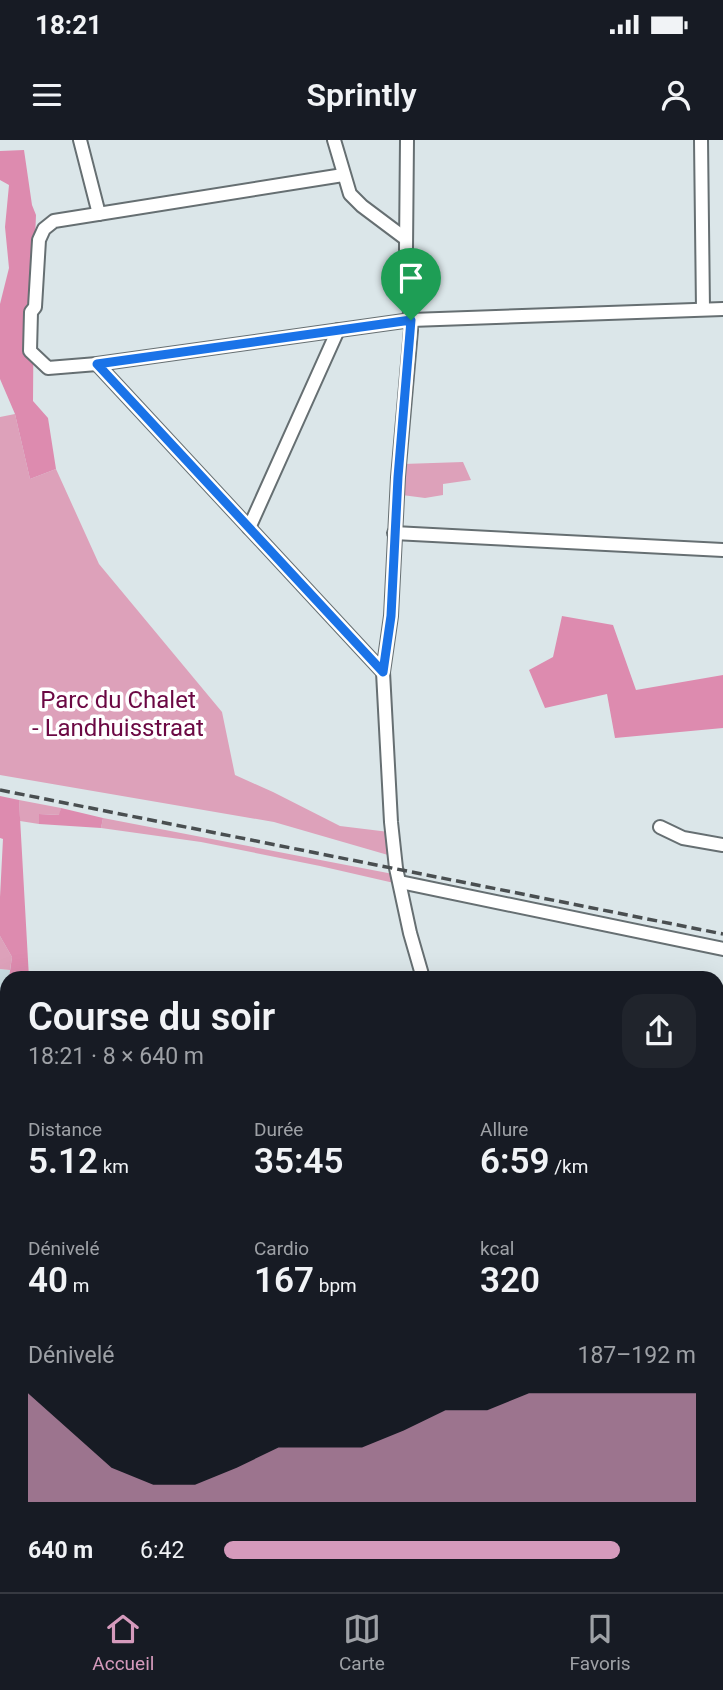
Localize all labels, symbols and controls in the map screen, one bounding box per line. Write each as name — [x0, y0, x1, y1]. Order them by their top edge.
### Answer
text: 18:21 — [35, 10, 102, 40]
icon: menu — [28, 76, 66, 114]
text: Sprintly — [306, 76, 417, 114]
icon: person — [657, 76, 695, 114]
pin — [381, 248, 441, 320]
icon: arrive — [392, 259, 430, 297]
park label: Parc du Chalet - Landhuisstraat — [32, 686, 204, 742]
button: share — [622, 994, 696, 1068]
text: Course du soir — [28, 995, 275, 1039]
text: 18:21 · 8 × 640 m — [28, 1043, 204, 1070]
text: Distance — [28, 1118, 102, 1141]
text: Durée — [254, 1118, 303, 1141]
text: Allure — [480, 1118, 528, 1141]
text: 5.12 — [28, 1141, 98, 1182]
text: 35:45 — [254, 1141, 344, 1182]
text: 6:59 — [480, 1141, 550, 1182]
text: km — [98, 1155, 129, 1178]
text: /km — [550, 1155, 588, 1178]
text: Dénivelé — [28, 1237, 100, 1260]
text: Cardio — [254, 1237, 309, 1260]
text: kcal — [480, 1237, 514, 1260]
text: 40 — [28, 1260, 68, 1301]
text: 167 — [254, 1260, 314, 1301]
text: 320 — [480, 1260, 540, 1301]
text: m — [68, 1274, 89, 1297]
text: bpm — [314, 1274, 357, 1297]
text: Dénivelé — [28, 1342, 115, 1369]
text: 187–192 m — [577, 1342, 696, 1369]
text: 640 m — [28, 1537, 93, 1564]
text: 6:42 — [140, 1537, 184, 1564]
tab: Accueil — [92, 1610, 154, 1675]
tab: Carte — [339, 1610, 385, 1675]
tab: Favoris — [570, 1610, 631, 1675]

